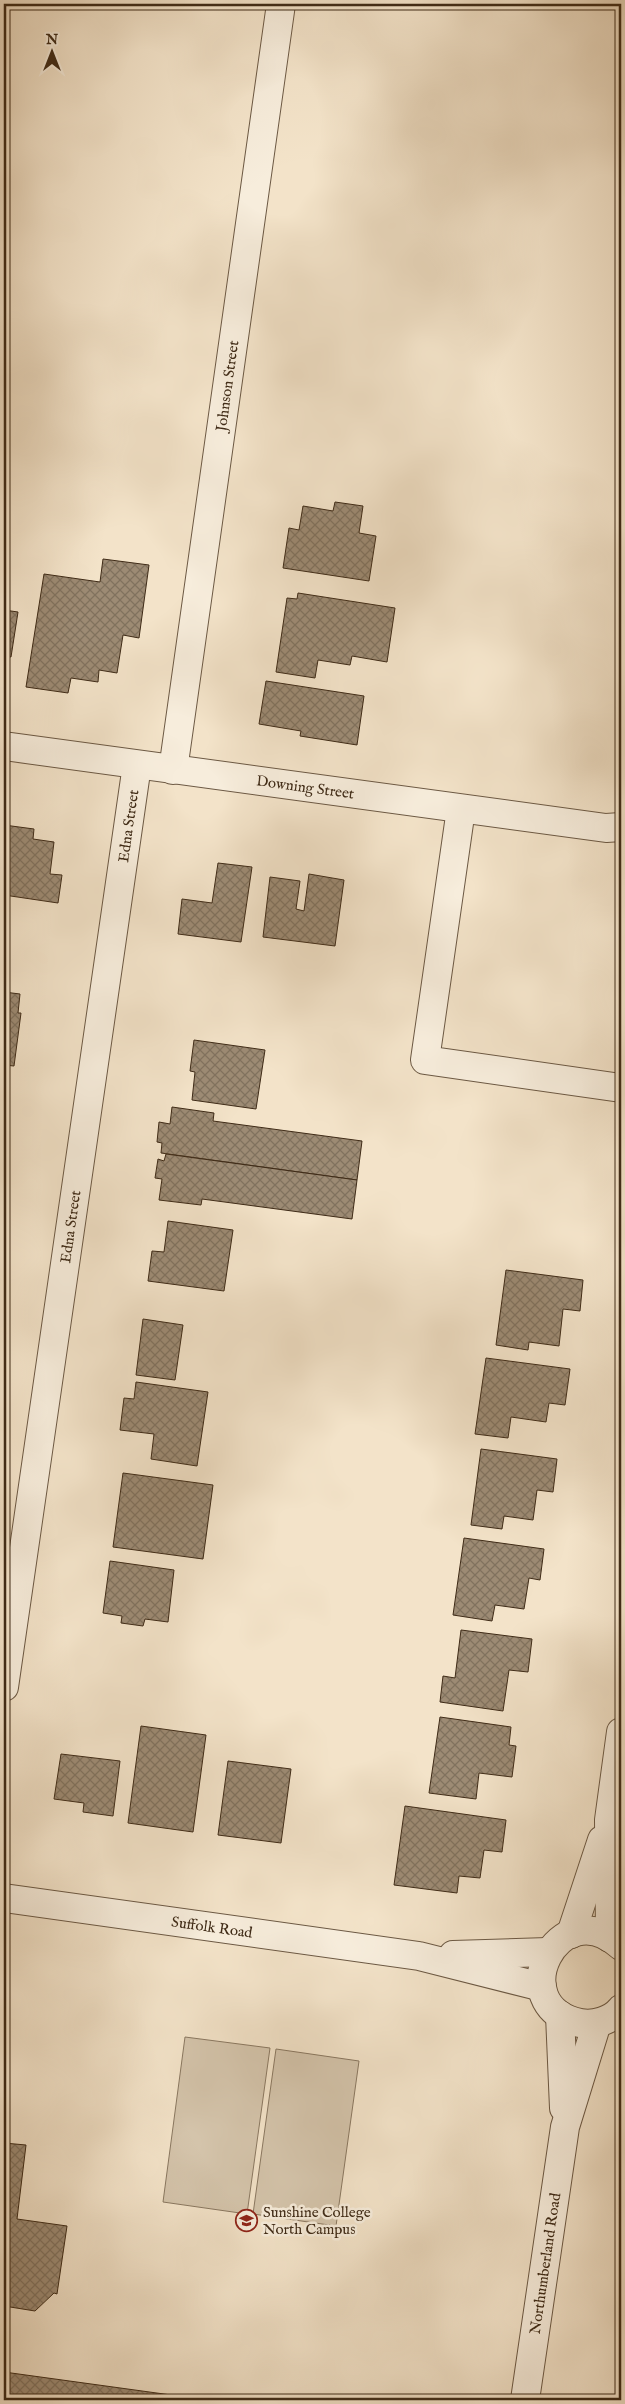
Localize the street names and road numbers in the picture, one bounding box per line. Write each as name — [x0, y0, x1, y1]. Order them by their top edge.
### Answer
street label: Johnson Street — [212, 339, 243, 435]
street label: Downing Street — [255, 771, 355, 804]
street label: Edna Street — [114, 788, 143, 864]
street label: Edna Street — [56, 1189, 86, 1265]
street label: Suffolk Road — [170, 1912, 255, 1943]
street label: Northumberland Road — [526, 2191, 565, 2336]

